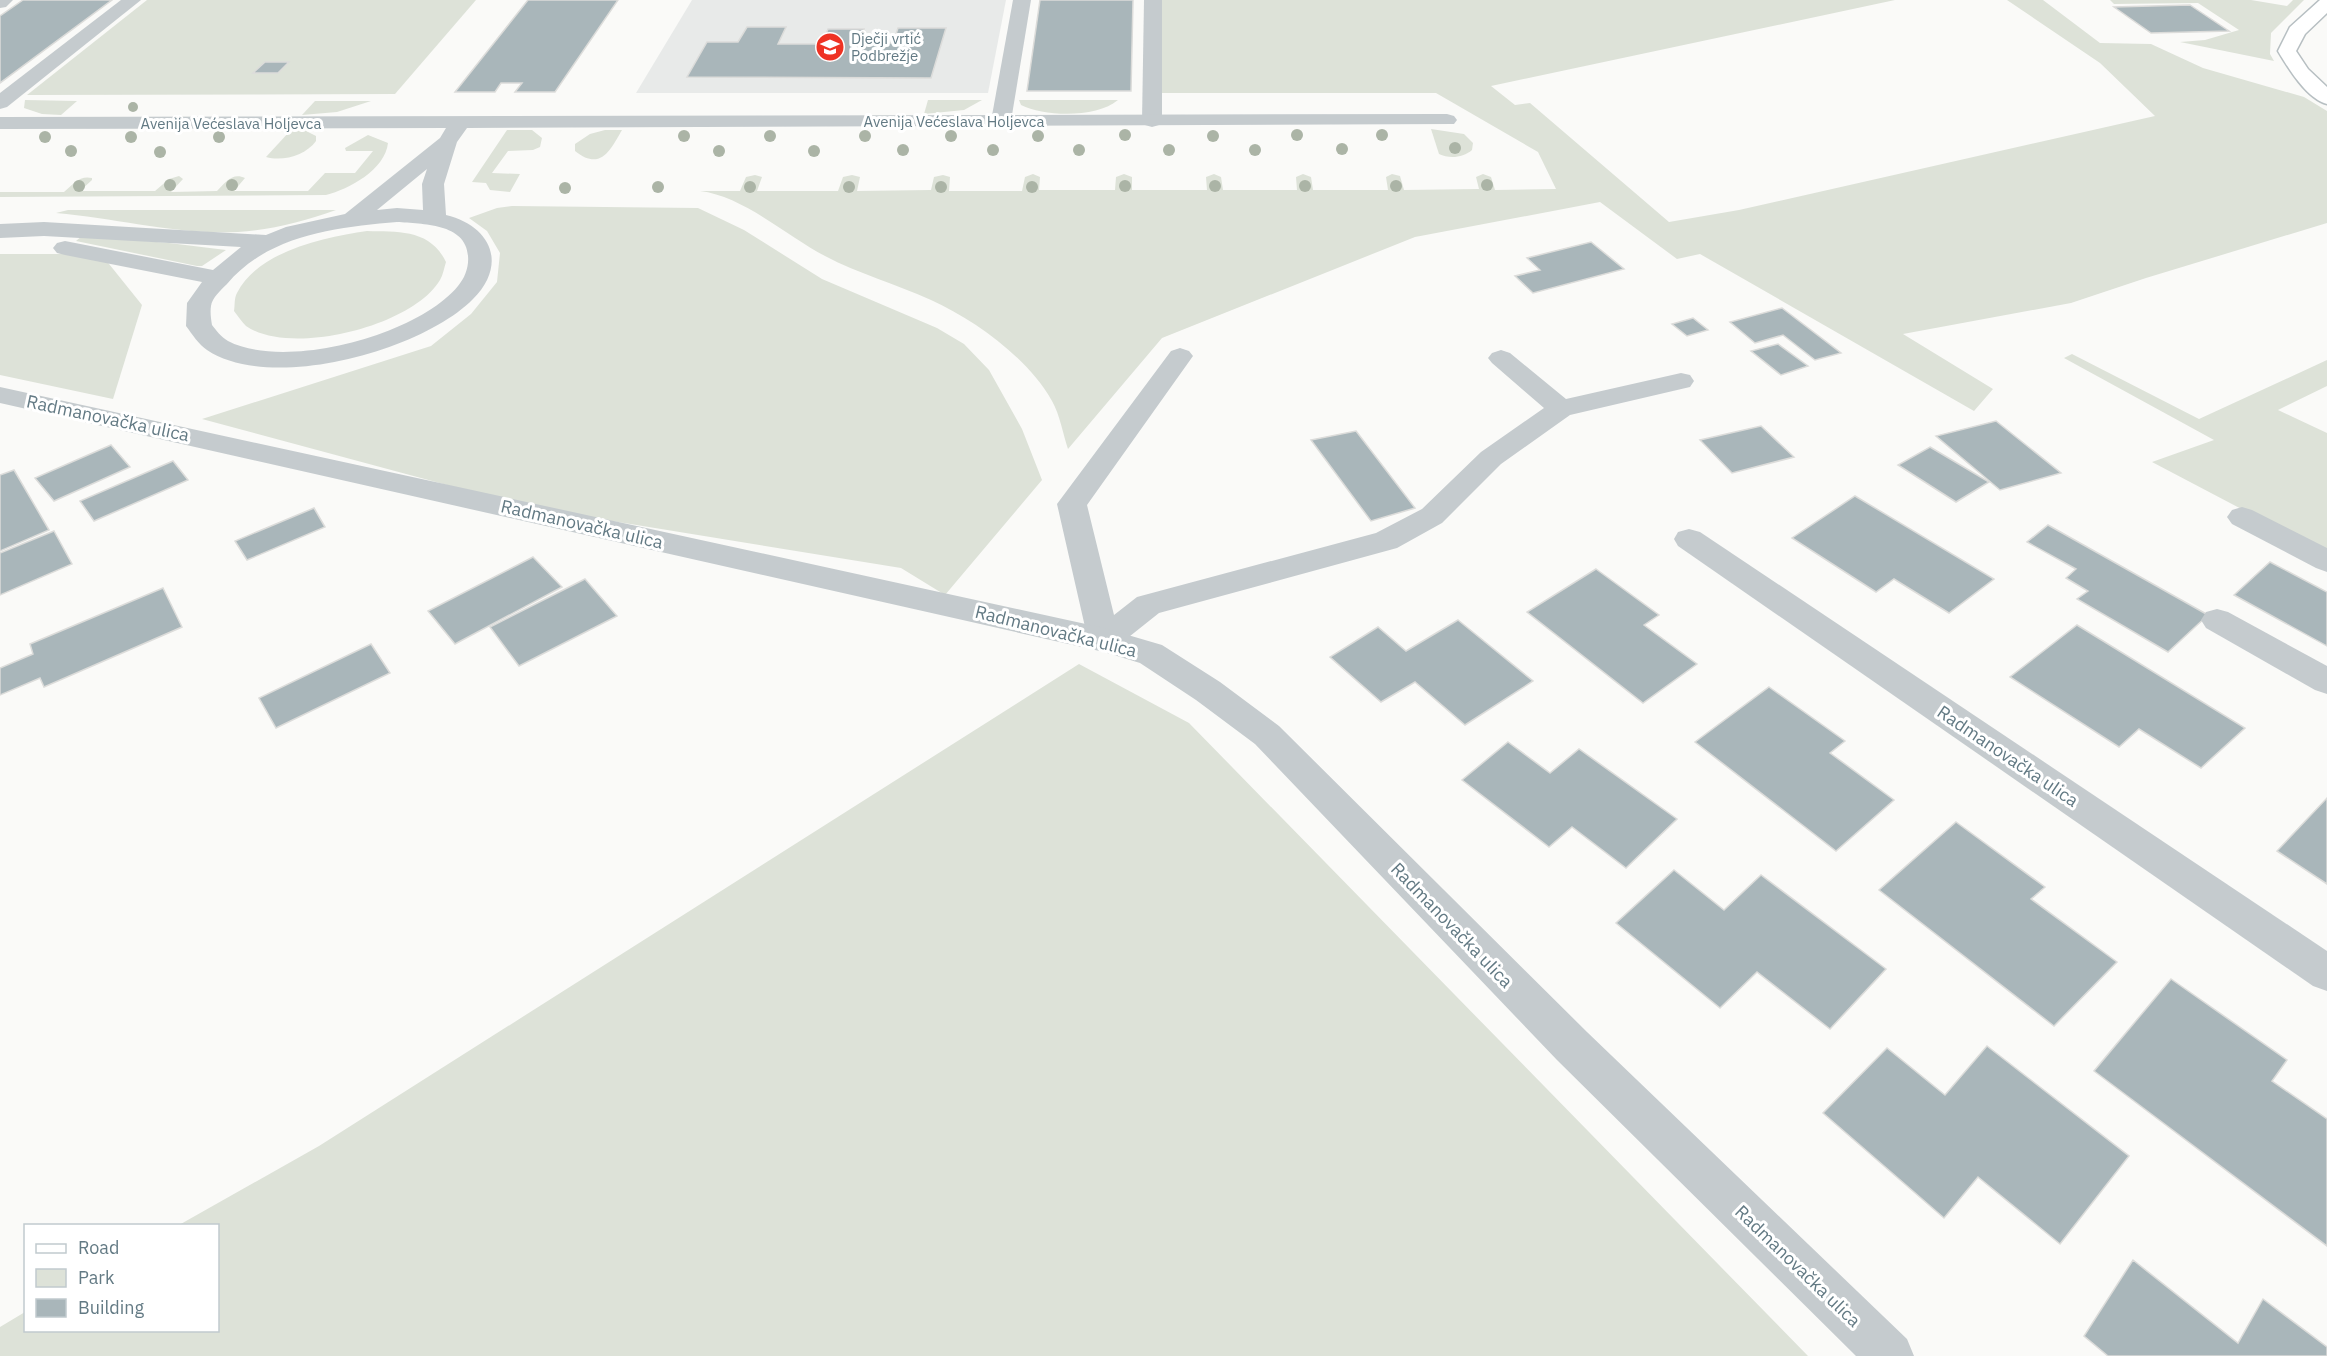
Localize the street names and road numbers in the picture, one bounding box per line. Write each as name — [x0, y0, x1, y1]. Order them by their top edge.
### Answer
street label: Avenija Većeslava Holjevca — [864, 112, 1044, 131]
street label: Avenija Većeslava Holjevca — [141, 114, 321, 133]
street label: Radmanovačka ulica — [25, 390, 192, 447]
street label: Radmanovačka ulica — [499, 494, 666, 554]
street label: Radmanovačka ulica — [973, 600, 1140, 662]
street label: Radmanovačka ulica — [1933, 700, 2083, 812]
street label: Radmanovačka ulica — [1386, 857, 1518, 993]
street label: Radmanovačka ulica — [1730, 1200, 1866, 1332]

